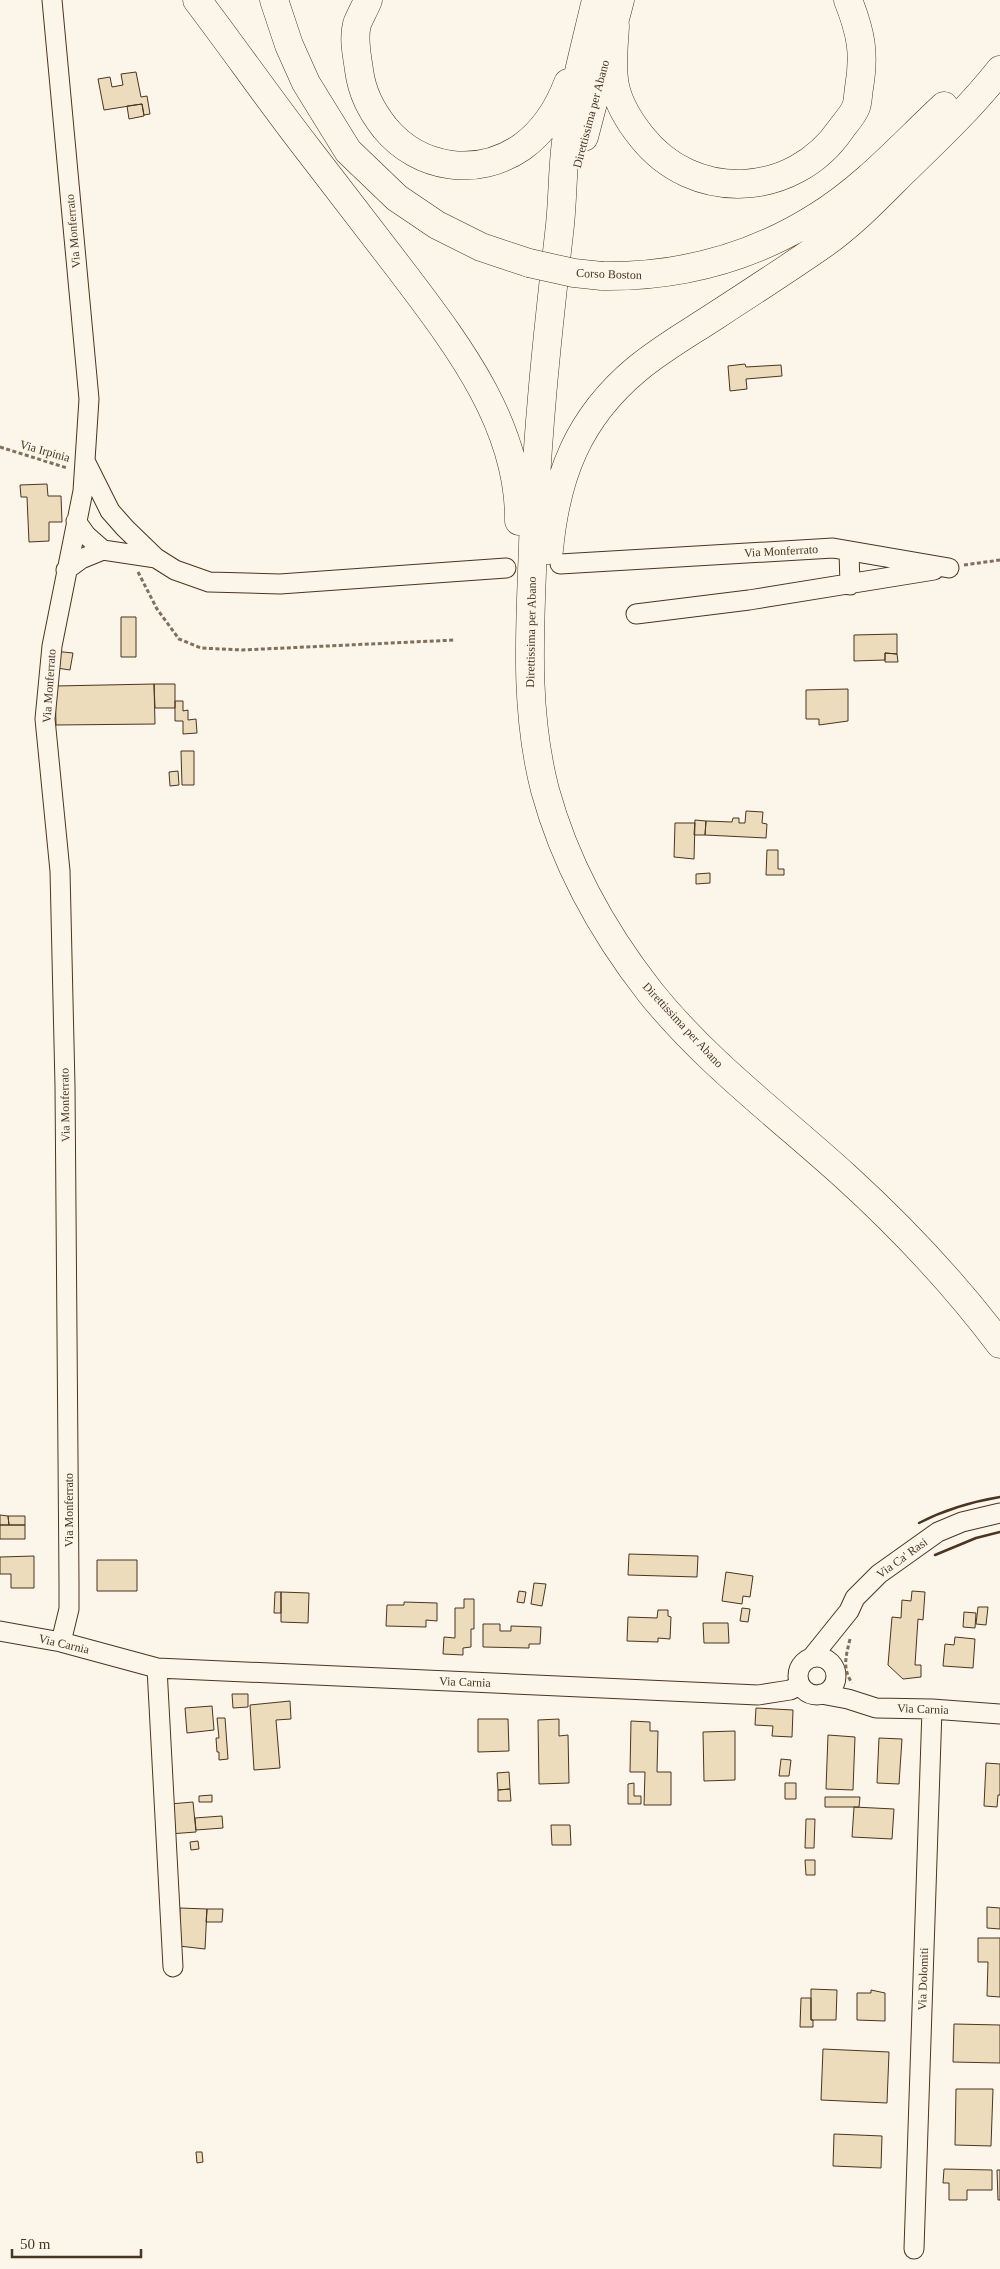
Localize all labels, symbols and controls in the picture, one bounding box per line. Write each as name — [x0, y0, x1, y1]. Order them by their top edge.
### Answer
street label: Direttissima per Abano — [570, 58, 612, 170]
street label: Via Monferrato — [63, 193, 83, 269]
street label: Corso Boston — [576, 266, 642, 282]
street label: Via Irpinia — [18, 437, 72, 465]
street label: Via Monferrato — [744, 542, 818, 560]
street label: Direttissima per Abano — [523, 576, 539, 688]
street label: Via Monferrato — [39, 648, 59, 724]
street label: Direttissima per Abano — [640, 980, 726, 1070]
street label: Via Monferrato — [57, 1068, 73, 1142]
street label: Via Monferrato — [62, 1473, 76, 1547]
street label: Via Ca' Rasi — [874, 1534, 931, 1581]
street label: Via Carnia — [37, 1631, 91, 1657]
street label: Via Carnia — [439, 1674, 492, 1690]
street label: Via Carnia — [897, 1701, 950, 1717]
street label: Via Dolomiti — [915, 1947, 931, 2011]
scale bar — [12, 2226, 141, 2258]
text: 50 m — [20, 2236, 51, 2252]

